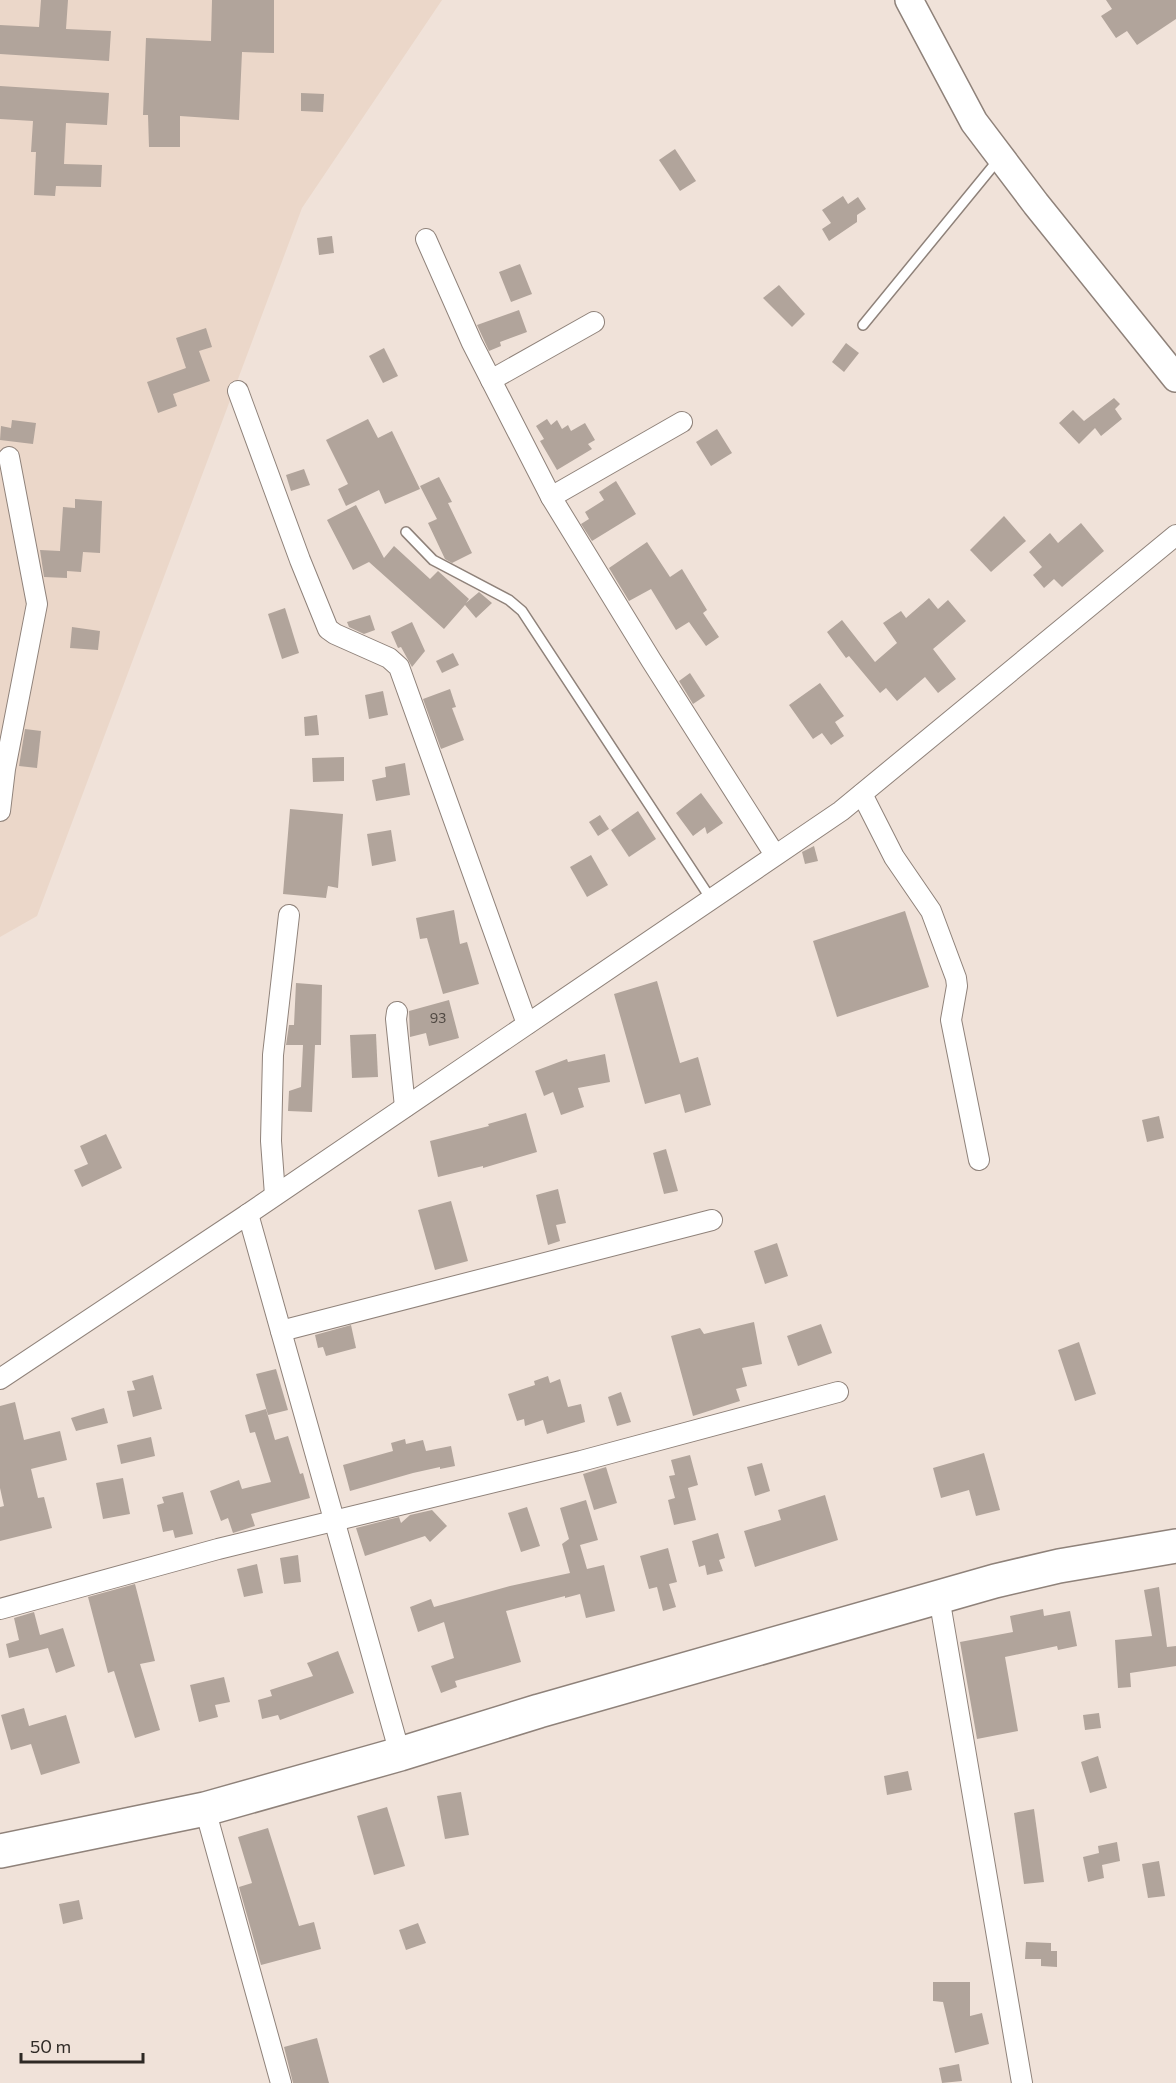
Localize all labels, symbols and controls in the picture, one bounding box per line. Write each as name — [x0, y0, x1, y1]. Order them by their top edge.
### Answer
house number: 93 — [430, 1009, 446, 1026]
scale bar — [21, 2026, 142, 2064]
text: 50 m — [30, 2035, 71, 2057]

